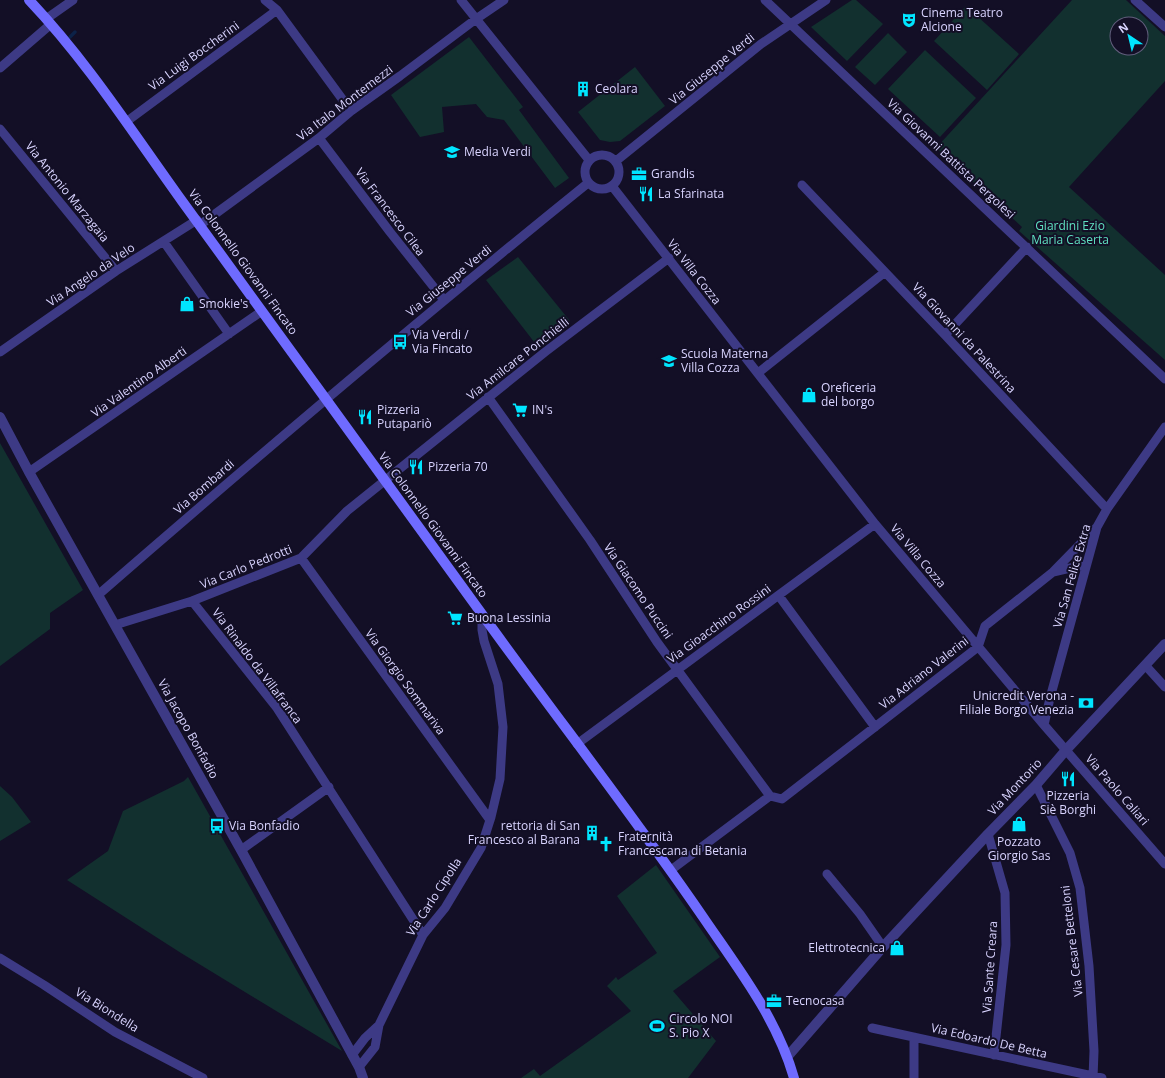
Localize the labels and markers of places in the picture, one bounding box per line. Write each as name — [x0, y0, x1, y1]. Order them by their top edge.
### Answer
place label: Cinema Teatro Alcione — [921, 4, 1003, 35]
theatre icon: Cinema Teatro Alcione — [900, 11, 918, 29]
building icon: Ceolara — [574, 80, 592, 98]
place label: Ceolara — [595, 80, 638, 97]
school or university icon: Media Verdi — [443, 143, 461, 161]
place label: Media Verdi — [464, 143, 531, 160]
office icon: Grandis — [630, 165, 648, 183]
place label: Grandis — [651, 165, 695, 182]
restaurant icon: La Sfarinata — [637, 185, 655, 203]
place label: La Sfarinata — [658, 185, 724, 202]
shop icon: Smokie's — [178, 295, 196, 313]
place label: Smokie's — [199, 295, 249, 312]
place label: Via Verdi / Via Fincato — [412, 326, 472, 357]
bus stop icon: Via Verdi / Via Fincato — [391, 333, 409, 351]
place label: Scuola Materna Villa Cozza — [681, 345, 768, 376]
school or university icon: Scuola Materna Villa Cozza — [660, 352, 678, 370]
place label: Oreficeria del borgo — [821, 379, 876, 410]
shop icon: Oreficeria del borgo — [800, 386, 818, 404]
place label: Pizzeria Putapariò — [377, 401, 432, 432]
supermarket icon: IN's — [511, 401, 529, 419]
place label: IN's — [532, 401, 553, 418]
restaurant icon: Pizzeria Putapariò — [356, 408, 374, 426]
restaurant icon: Pizzeria 70 — [407, 458, 425, 476]
place label: Pizzeria 70 — [428, 458, 488, 475]
supermarket icon: Buona Lessinia — [446, 609, 464, 627]
place label: Buona Lessinia — [467, 609, 551, 626]
place label: Unicredit Verona - Filiale Borgo Venezia — [959, 687, 1074, 718]
bank icon: Unicredit Verona - Filiale Borgo Venezia — [1077, 694, 1095, 712]
restaurant icon: Pizzeria Siè Borghi — [1059, 770, 1077, 788]
place label: Pizzeria Siè Borghi — [1040, 787, 1096, 818]
shop icon: Pozzato Giorgio Sas — [1010, 815, 1028, 833]
bus stop icon: Via Bonfadio — [208, 817, 226, 835]
place label: Via Bonfadio — [229, 817, 300, 834]
place label: rettoria di San Francesco al Barana — [468, 817, 580, 848]
building icon: rettoria di San Francesco al Barana — [583, 824, 601, 842]
place label: Fraternità Francescana di Betania — [618, 828, 747, 859]
place label: Pozzato Giorgio Sas — [988, 833, 1051, 864]
church icon: Fraternità Francescana di Betania — [597, 835, 615, 853]
place label: Elettrotecnica — [808, 939, 885, 956]
shop icon: Elettrotecnica — [888, 939, 906, 957]
office icon: Tecnocasa — [765, 992, 783, 1010]
place label: Tecnocasa — [786, 992, 844, 1009]
place label: Circolo NOI S. Pio X — [669, 1010, 733, 1041]
sports icon: Circolo NOI S. Pio X — [648, 1017, 666, 1035]

